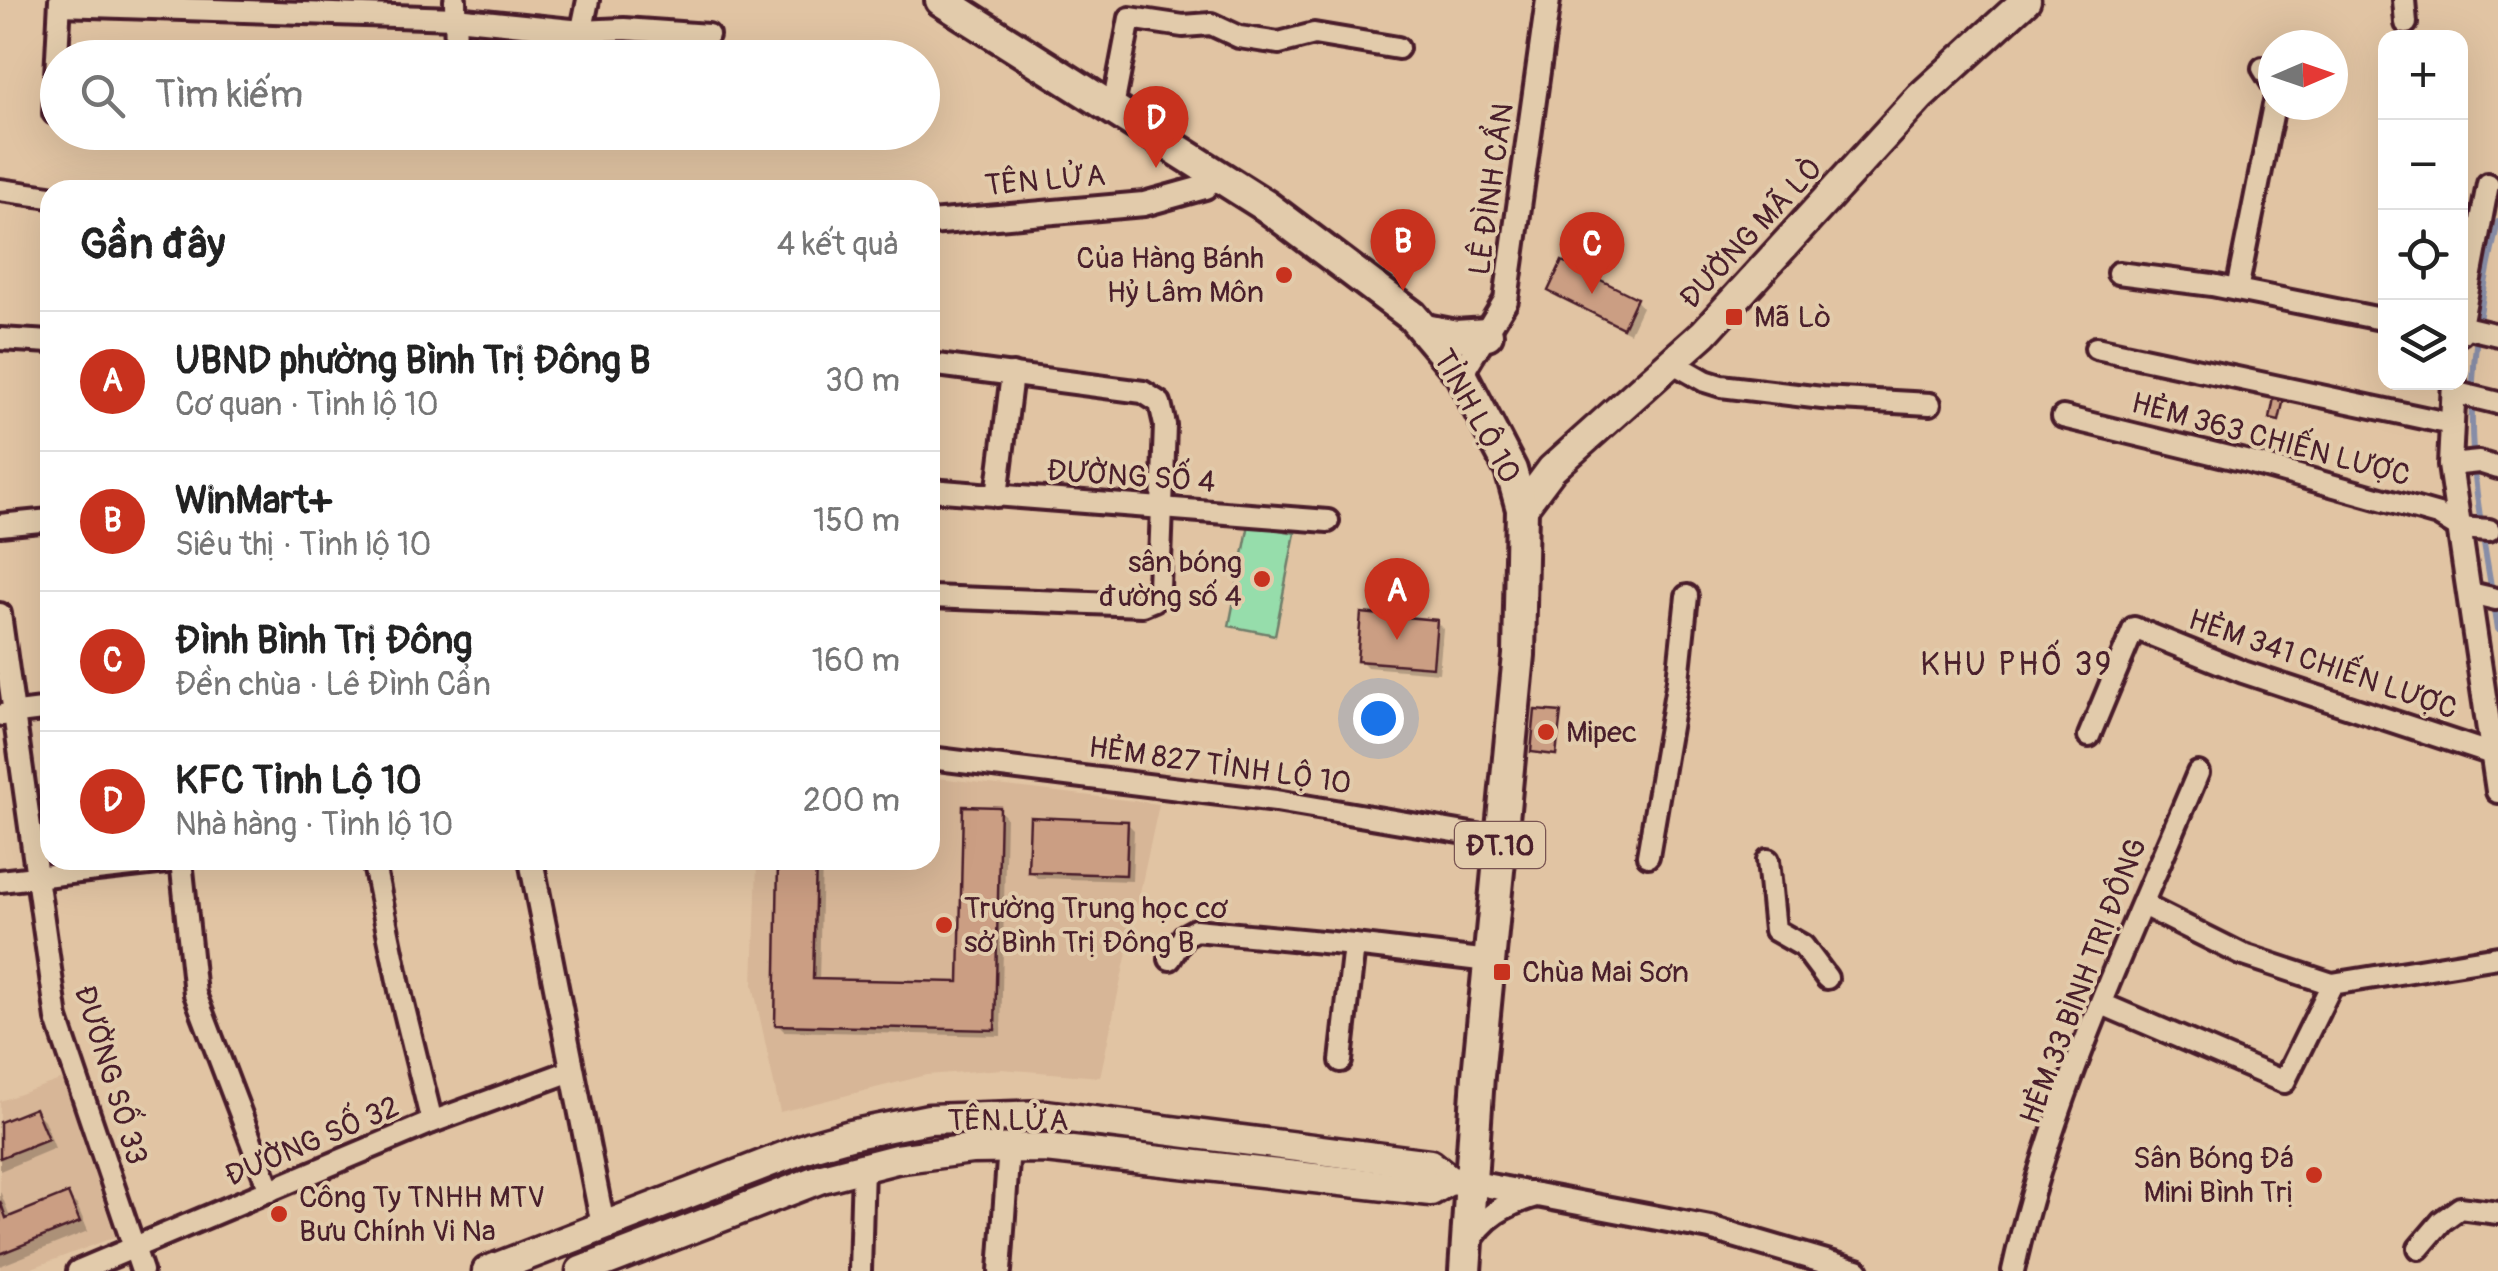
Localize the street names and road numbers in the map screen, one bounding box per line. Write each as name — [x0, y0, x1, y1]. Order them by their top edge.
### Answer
street label: LÊ ĐÌNH CẨN — [1459, 100, 1522, 277]
street label: ĐƯỜNG MÃ LÒ — [1672, 150, 1831, 317]
street label: TÊN LỬA — [983, 157, 1107, 204]
street label: TỈNH LỘ 10 — [1425, 343, 1528, 489]
street label: HẺM 363 CHIẾN LƯỢC — [2127, 382, 2415, 495]
street label: ĐƯỜNG SỐ 4 — [1045, 448, 1217, 501]
street label: HẺM 341 CHIẾN LƯỢC — [2183, 598, 2463, 728]
street label: HẺM 827 TỈNH LỘ 10 — [1086, 729, 1354, 802]
road number: ĐT.10 — [1455, 822, 1545, 868]
street label: HẺM 33 BÌNH TRỊ ĐÔNG — [2012, 833, 2155, 1129]
street label: ĐƯỜNG SỐ 33 — [66, 980, 159, 1169]
street label: ĐƯỜNG SỐ 32 — [218, 1085, 405, 1195]
street label: TÊN LỬA — [948, 1102, 1068, 1139]

